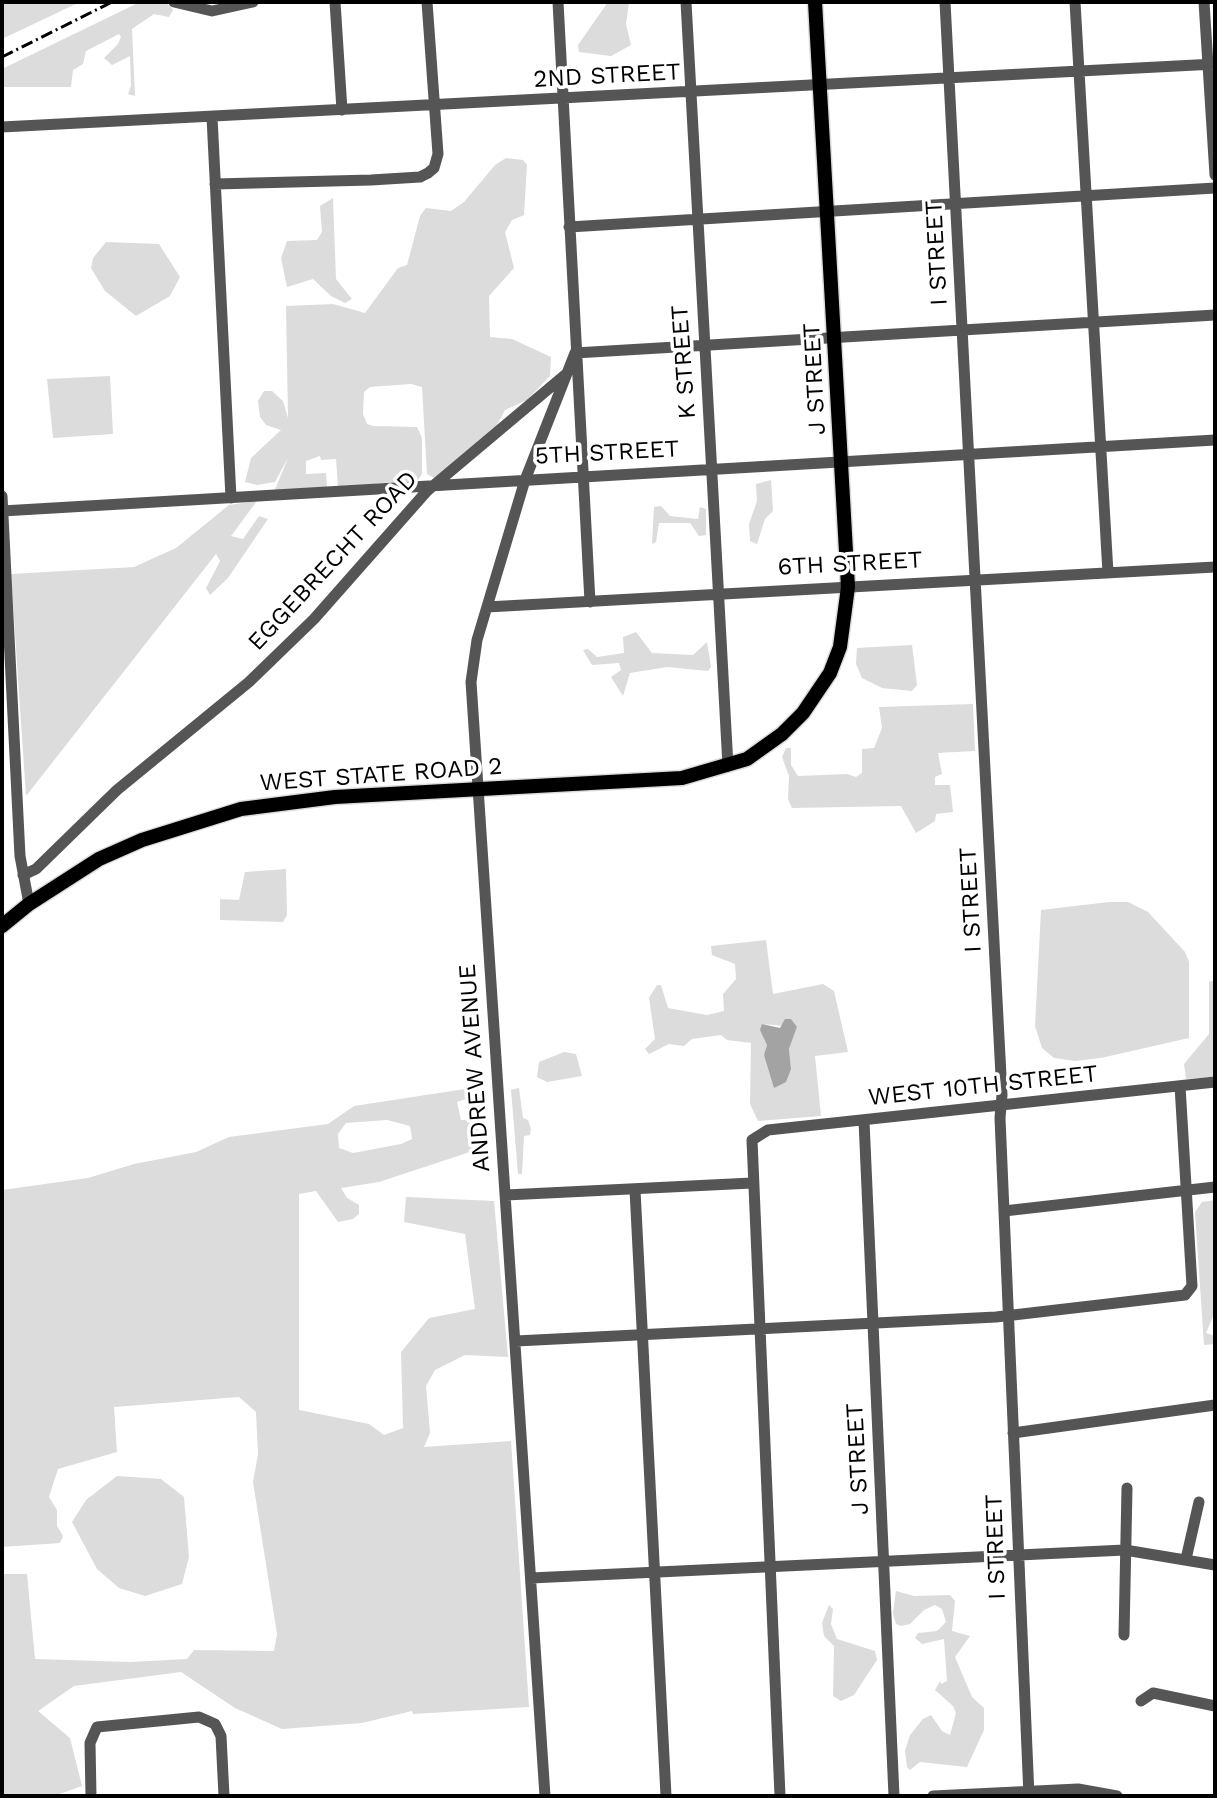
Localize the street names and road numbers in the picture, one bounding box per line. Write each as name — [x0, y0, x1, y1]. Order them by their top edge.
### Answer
street label: 2ND STREET — [533, 58, 681, 94]
street label: I STREET — [920, 200, 954, 306]
street label: K STREET — [666, 304, 702, 420]
street label: J STREET — [798, 322, 832, 436]
street label: 5TH STREET — [534, 435, 680, 471]
street label: EGGEBRECHT ROAD — [242, 465, 424, 657]
street label: 6TH STREET — [777, 546, 923, 582]
street label: WEST STATE ROAD 2 — [259, 752, 503, 798]
street label: I STREET — [954, 847, 988, 953]
street label: ANDREW AVENUE — [453, 963, 497, 1173]
street label: WEST 10TH STREET — [867, 1060, 1099, 1112]
street label: J STREET — [841, 1402, 875, 1516]
street label: I STREET — [980, 1494, 1012, 1600]

